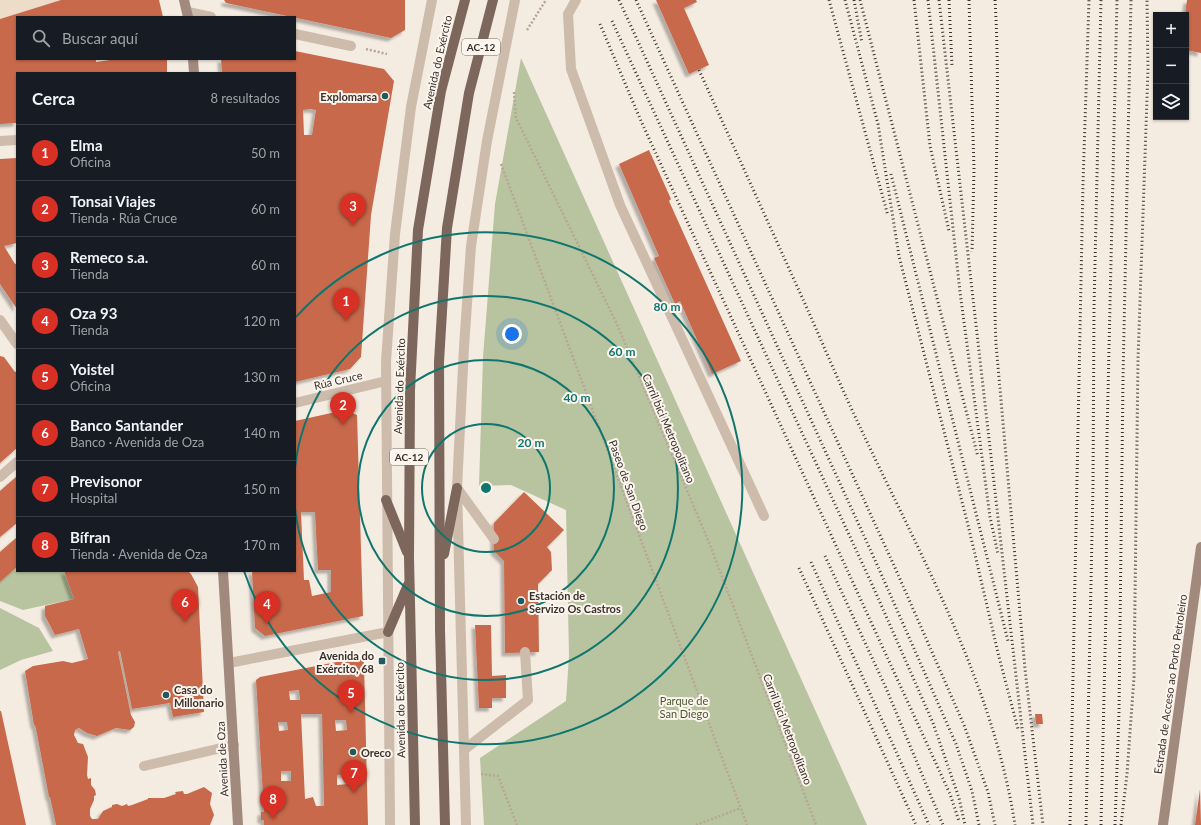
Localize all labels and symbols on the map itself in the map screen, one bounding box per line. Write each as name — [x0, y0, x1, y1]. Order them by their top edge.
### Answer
street label: Avenida do Exército — [420, 14, 454, 110]
road number: AC-12 — [462, 39, 500, 55]
place label: Explomarsa — [320, 90, 377, 103]
marker: Explomarsa — [380, 91, 390, 101]
pin: 3 — [340, 193, 366, 226]
pin: 1 — [333, 288, 359, 321]
text: 80 m — [654, 299, 680, 314]
your location — [502, 324, 522, 344]
street label: Avenida do Exército — [391, 338, 407, 434]
text: 60 m — [609, 344, 635, 359]
street label: Rúa Cruce — [312, 368, 364, 392]
street label: Carril bici Metropolitano — [640, 371, 698, 485]
text: 40 m — [564, 390, 590, 405]
pin: 2 — [330, 392, 356, 425]
text: 20 m — [518, 435, 544, 450]
street label: Paseo de San Diego — [607, 438, 651, 532]
road number: AC-12 — [390, 449, 428, 465]
centre of rings — [479, 481, 493, 495]
pin: 6 — [172, 589, 198, 622]
place label: Estación de Servizo Os Castros — [529, 589, 621, 615]
pin: 4 — [254, 591, 280, 624]
street label: Estrada de Acceso ao Porto Petroleiro — [1151, 593, 1189, 775]
marker: Estación de Servizo Os Castros — [516, 596, 526, 606]
place label: Avenida do Exército, 68 — [316, 649, 374, 675]
marker: Avenida do Exército, 68 — [377, 656, 387, 666]
street label: Avenida do Exército — [393, 662, 407, 758]
street label: Carril bici Metropolitano — [761, 672, 815, 786]
pin: 5 — [338, 680, 364, 713]
place label: Casa do Millonario — [174, 683, 224, 709]
marker: Casa do Millonario — [161, 690, 171, 700]
park label: Parque de San Diego — [660, 694, 708, 720]
street label: Avenida de Oza — [214, 721, 230, 797]
place label: Oreco — [361, 746, 391, 759]
marker: Oreco — [348, 747, 358, 757]
pin: 7 — [341, 760, 367, 793]
pin: 8 — [260, 786, 286, 819]

